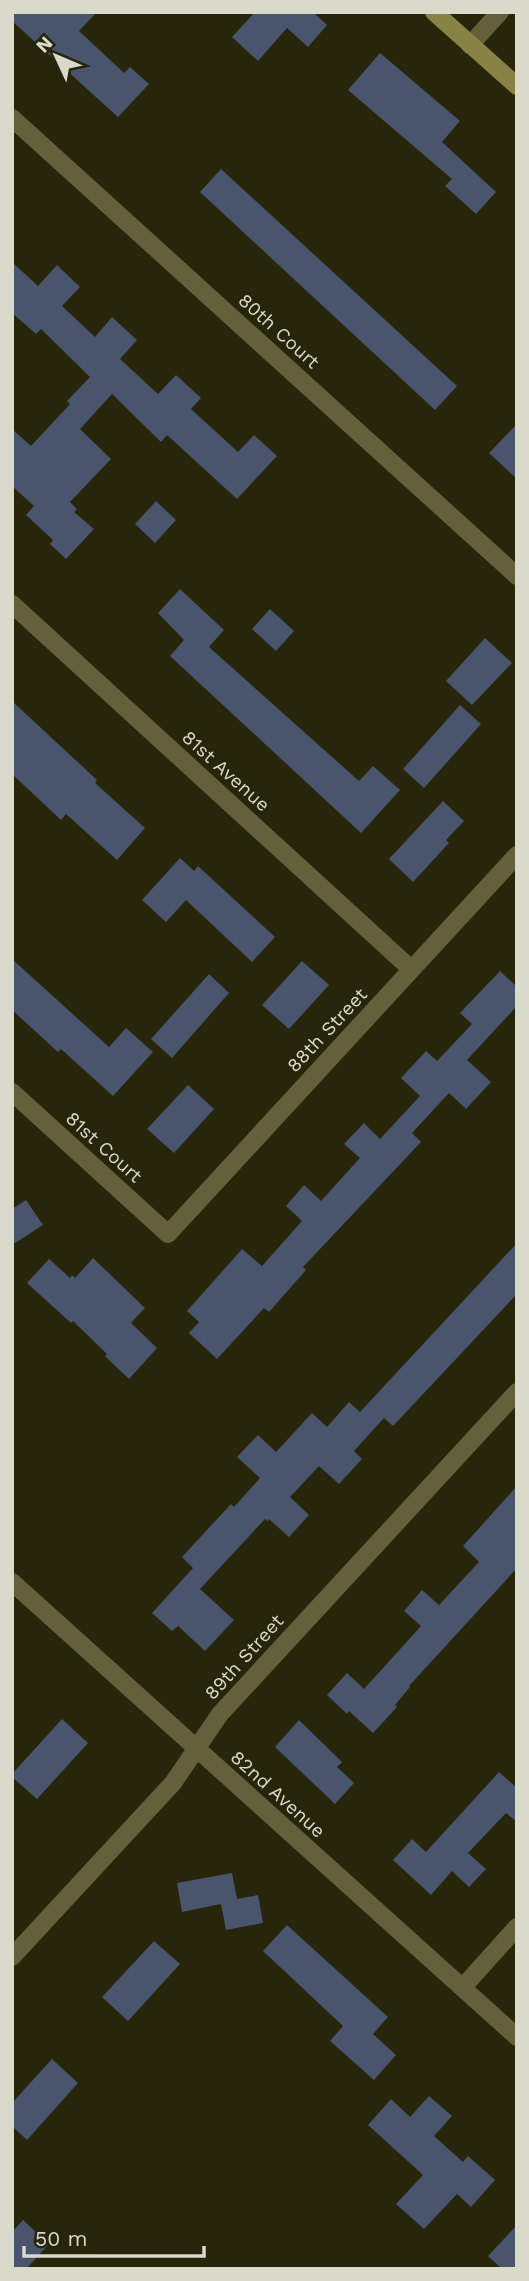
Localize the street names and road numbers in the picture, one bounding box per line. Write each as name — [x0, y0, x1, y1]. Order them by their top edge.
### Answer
street label: 80th Court — [234, 289, 324, 373]
street label: 81st Avenue — [177, 726, 275, 816]
street label: 88th Street — [282, 983, 372, 1077]
street label: 81st Court — [61, 1107, 147, 1187]
street label: 89th Street — [200, 1610, 288, 1704]
street label: 82nd Avenue — [226, 1746, 330, 1842]

